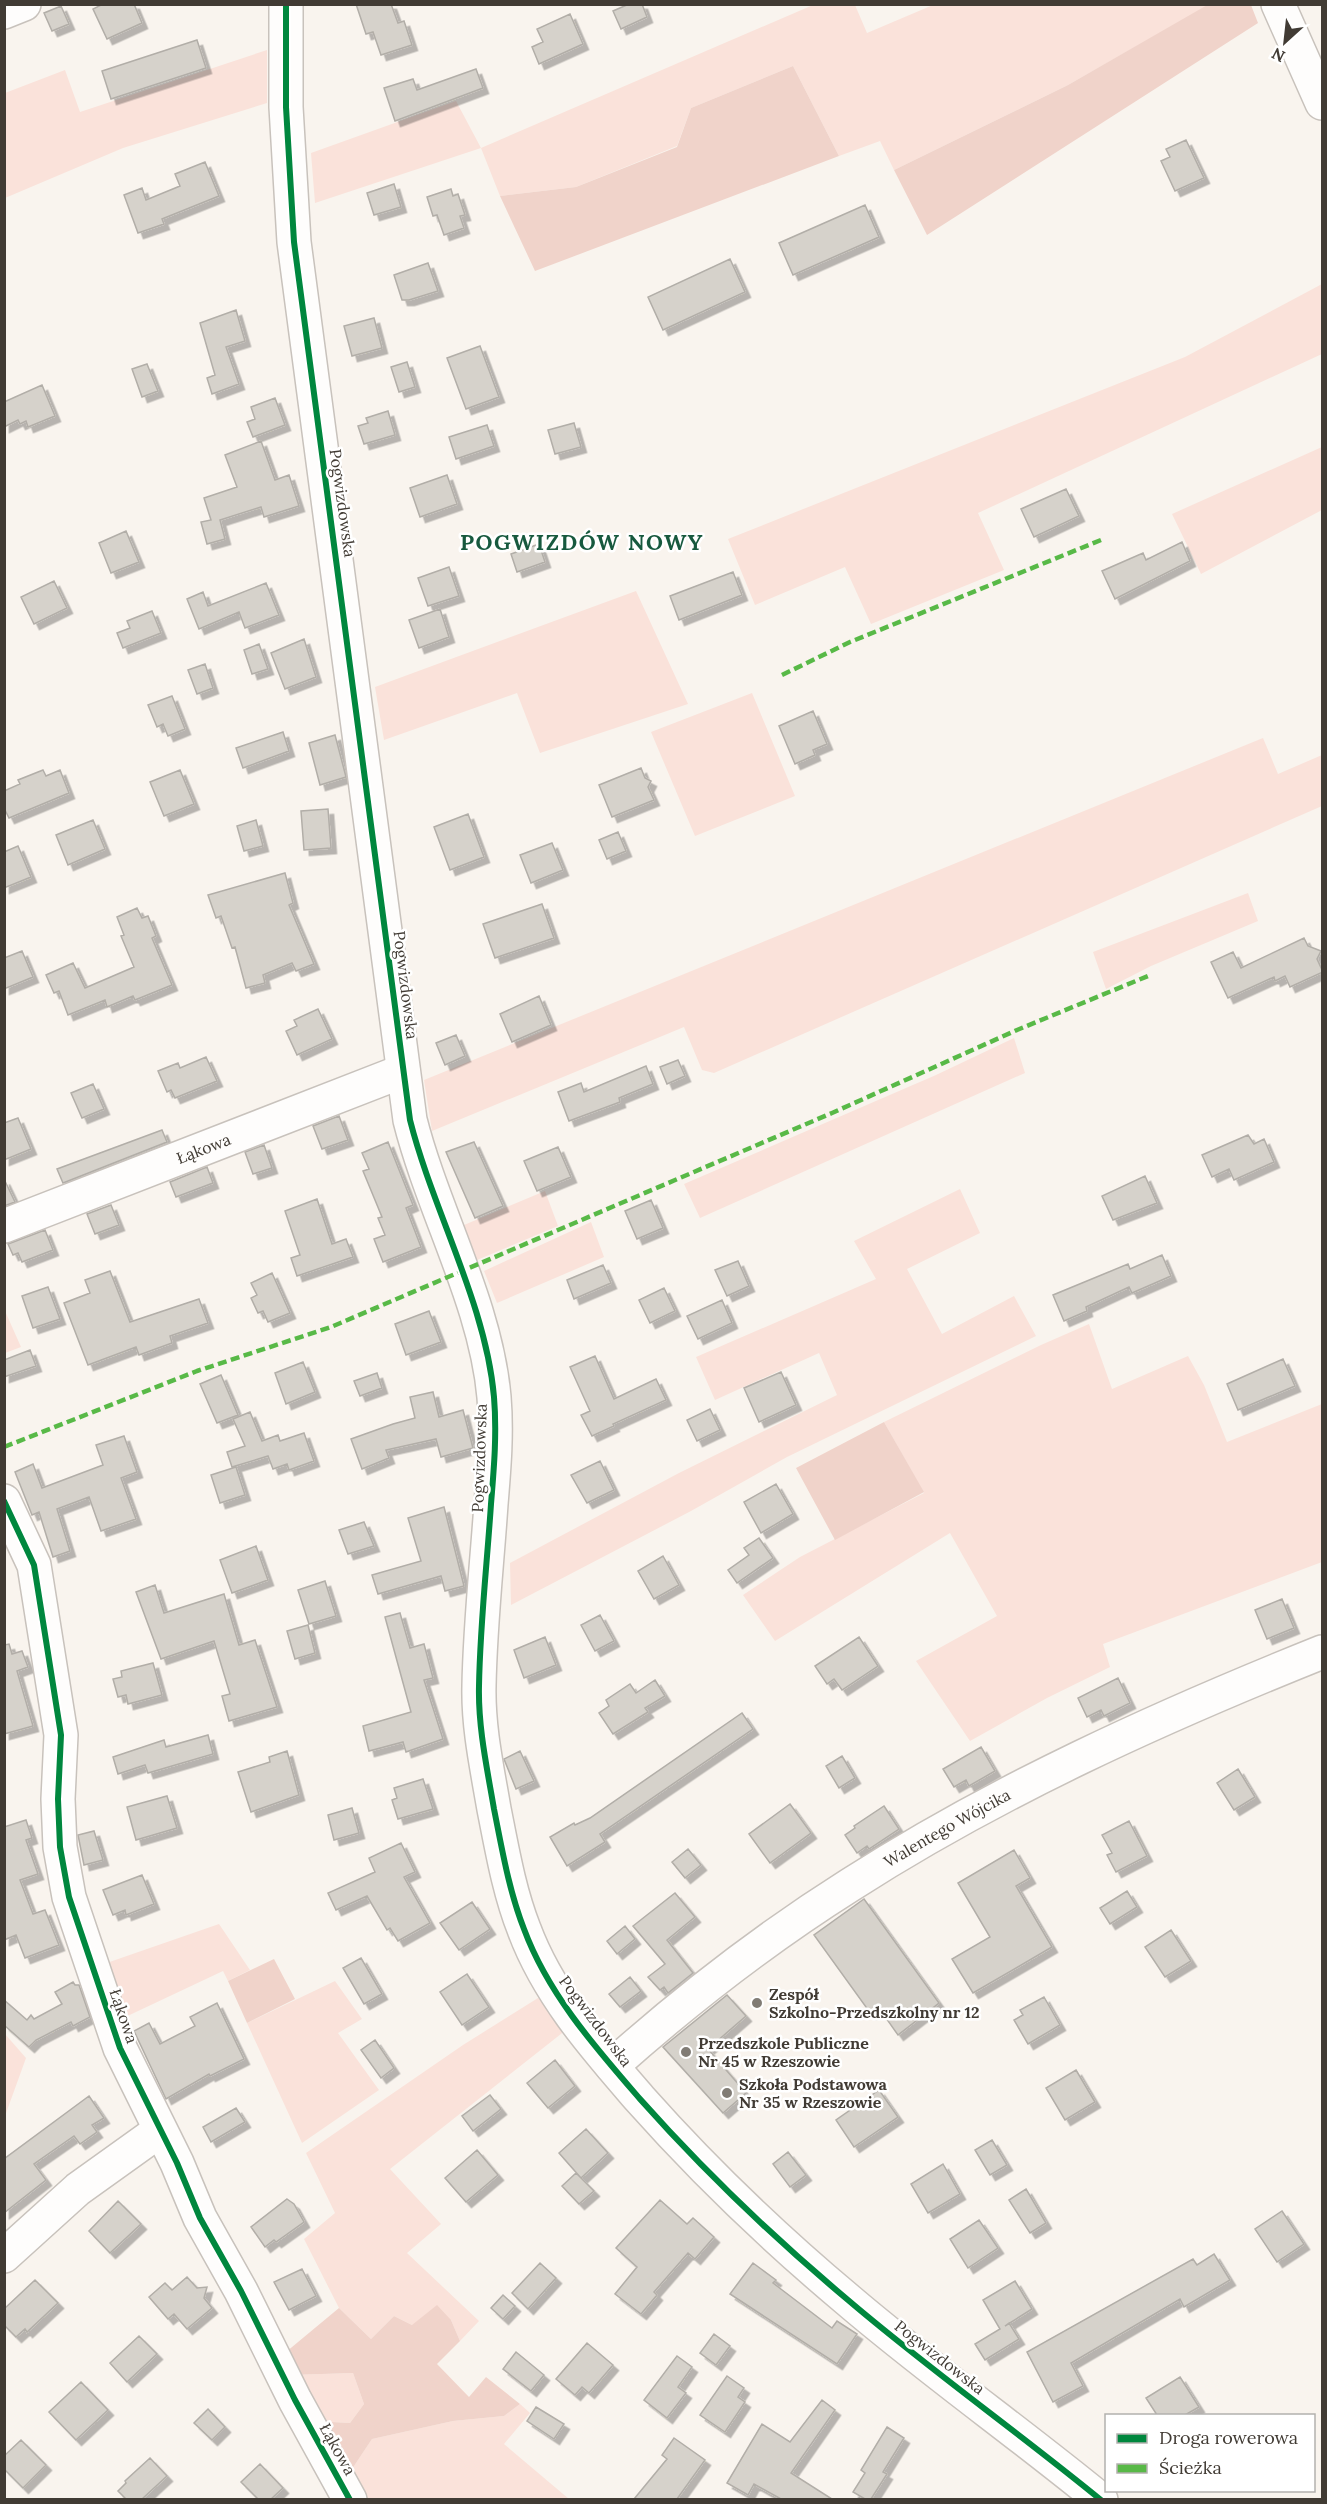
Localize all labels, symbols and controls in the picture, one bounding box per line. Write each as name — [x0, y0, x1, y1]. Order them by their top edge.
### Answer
north arrow — [1255, 12, 1315, 72]
text: N — [1268, 44, 1288, 67]
street label: Pogwizdowska — [326, 448, 360, 558]
district label: POGWIZDÓW NOWY — [460, 528, 704, 556]
street label: Pogwizdowska — [389, 930, 423, 1040]
street label: Łąkowa — [174, 1129, 233, 1168]
street label: Pogwizdowska — [467, 1403, 491, 1513]
street label: Walentego Wójcika — [880, 1784, 1014, 1871]
street label: Pogwizdowska — [555, 1971, 637, 2071]
place label: Zespół Szkolno-Przedszkolny nr 12 — [769, 1984, 980, 2022]
street label: Łąkowa — [105, 1986, 143, 2046]
marker: Zespół Szkolno-Przedszkolny nr 12 — [750, 1996, 764, 2010]
place label: Przedszkole Publiczne Nr 45 w Rzeszowie — [698, 2033, 869, 2071]
marker: Przedszkole Publiczne Nr 45 w Rzeszowie — [679, 2045, 693, 2059]
place label: Szkoła Podstawowa Nr 35 w Rzeszowie — [739, 2074, 887, 2112]
marker: Szkoła Podstawowa Nr 35 w Rzeszowie — [720, 2086, 734, 2100]
street label: Pogwizdowska — [891, 2316, 989, 2398]
legend — [1105, 2414, 1315, 2492]
street label: Łąkowa — [316, 2419, 360, 2479]
text: Droga rowerowa — [1159, 2426, 1298, 2449]
text: Ścieżka — [1159, 2456, 1222, 2479]

